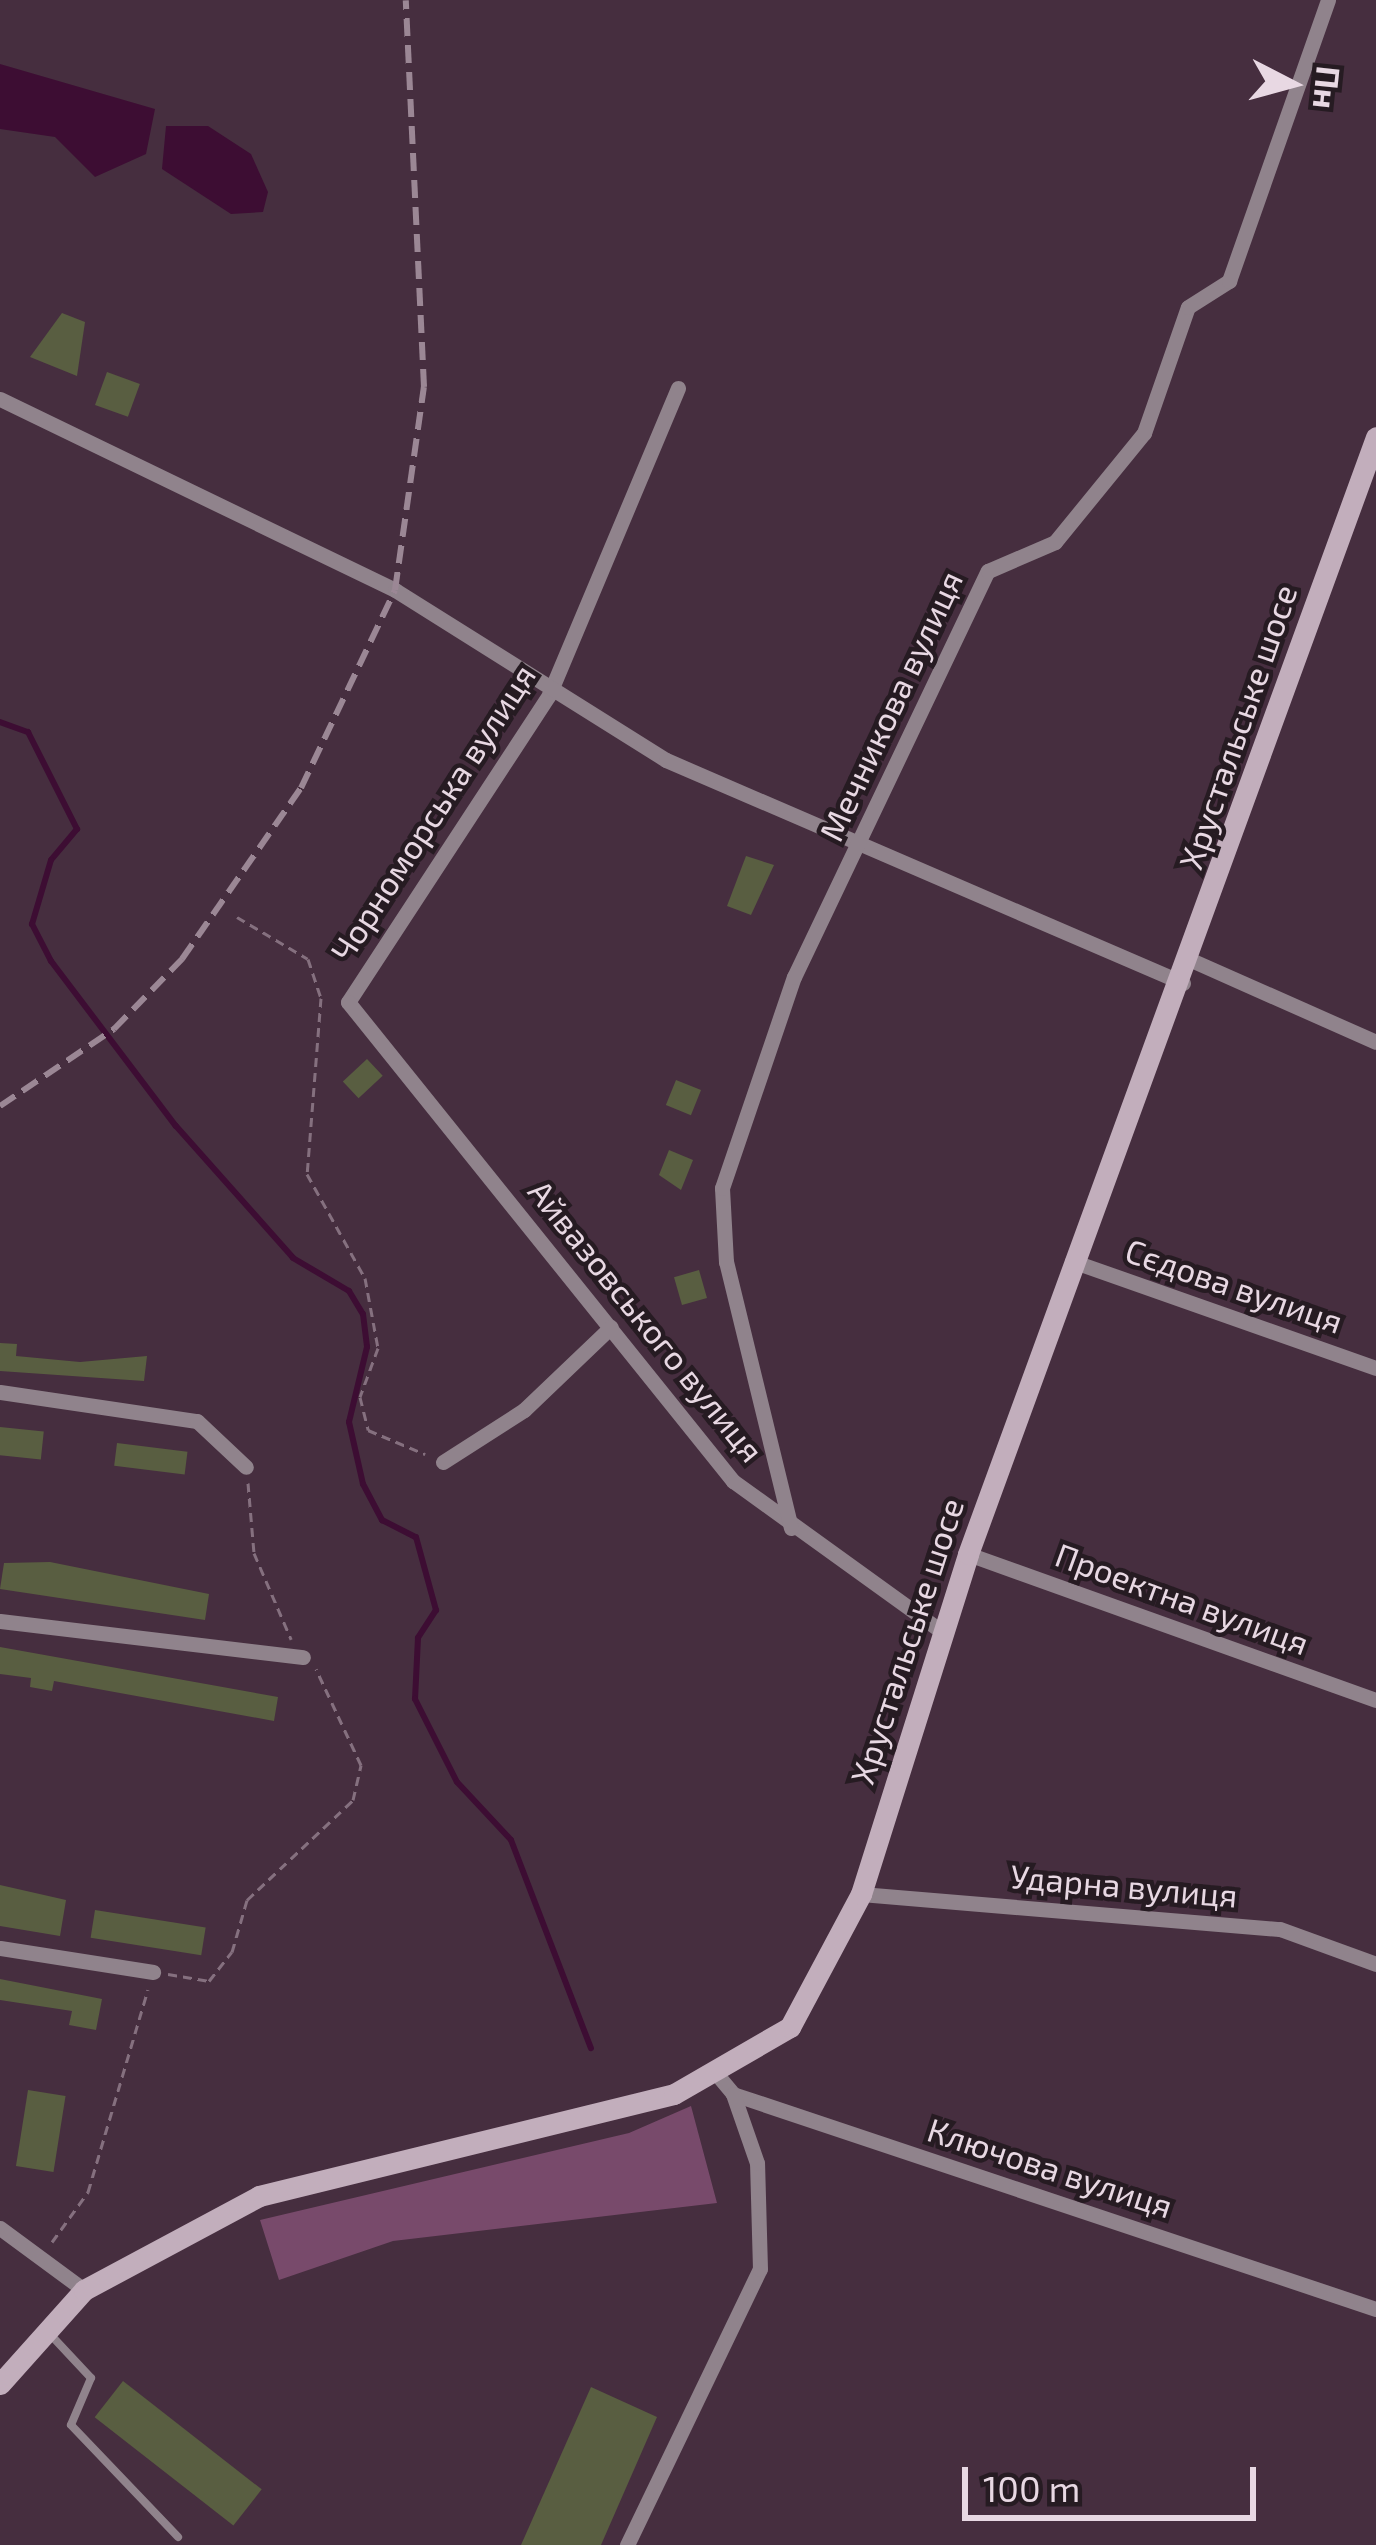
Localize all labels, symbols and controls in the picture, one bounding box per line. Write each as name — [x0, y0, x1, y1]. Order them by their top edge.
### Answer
north arrow — [1232, 24, 1352, 144]
text: Пн — [1306, 64, 1350, 111]
street label: Мечникова вулиця — [811, 565, 971, 847]
street label: Хрустальське шосе — [1171, 580, 1305, 874]
street label: Чорноморська вулиця — [322, 657, 544, 969]
street label: Айвазовського вулиця — [520, 1172, 772, 1470]
street label: Сєдова вулиця — [1120, 1230, 1348, 1342]
street label: Хрустальське шосе — [842, 1493, 972, 1789]
street label: Проектна вулиця — [1050, 1535, 1314, 1663]
street label: Ударна вулиця — [1009, 1856, 1239, 1916]
street label: Ключова вулиця — [923, 2110, 1177, 2226]
scale bar — [968, 2443, 1262, 2517]
text: 100 m — [983, 2466, 1080, 2509]

